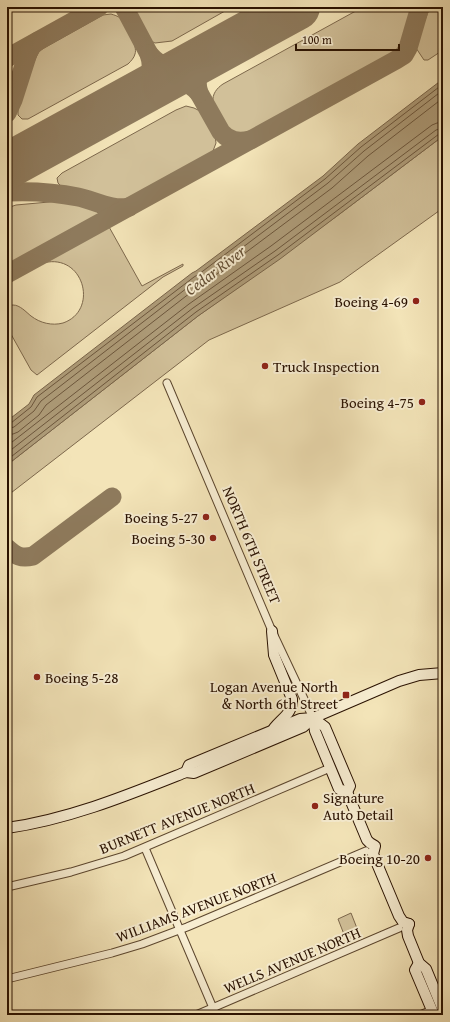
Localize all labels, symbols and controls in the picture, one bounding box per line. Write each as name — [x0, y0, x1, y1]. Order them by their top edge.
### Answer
scale bar — [296, 26, 399, 52]
text: 100 m — [302, 31, 332, 48]
water label: Cedar River — [180, 238, 251, 301]
place label: Boeing 4-69 — [335, 291, 408, 312]
marker: Boeing 4-69 — [411, 296, 421, 306]
place label: Truck Inspection — [273, 356, 380, 377]
marker: Truck Inspection — [260, 361, 270, 371]
place label: Boeing 4-75 — [341, 392, 414, 413]
marker: Boeing 4-75 — [417, 397, 427, 407]
street label: NORTH 6TH STREET — [218, 483, 286, 608]
place label: Boeing 5-27 — [125, 507, 198, 528]
marker: Boeing 5-27 — [201, 512, 211, 522]
place label: Boeing 5-30 — [132, 528, 205, 549]
marker: Boeing 5-30 — [208, 533, 218, 543]
place label: Boeing 5-28 — [45, 667, 118, 688]
marker: Boeing 5-28 — [32, 672, 42, 682]
place label: Logan Avenue North & North 6th Street — [210, 676, 339, 714]
marker: Logan Avenue North & North 6th Street — [341, 690, 351, 700]
street label: BURNETT AVENUE NORTH — [96, 777, 258, 859]
place label: Signature Auto Detail — [323, 787, 393, 825]
marker: Signature Auto Detail — [310, 801, 320, 811]
place label: Boeing 10-20 — [339, 848, 420, 869]
marker: Boeing 10-20 — [423, 853, 433, 863]
street label: WILLIAMS AVENUE NORTH — [113, 867, 279, 947]
street label: WELLS AVENUE NORTH — [220, 922, 364, 998]

